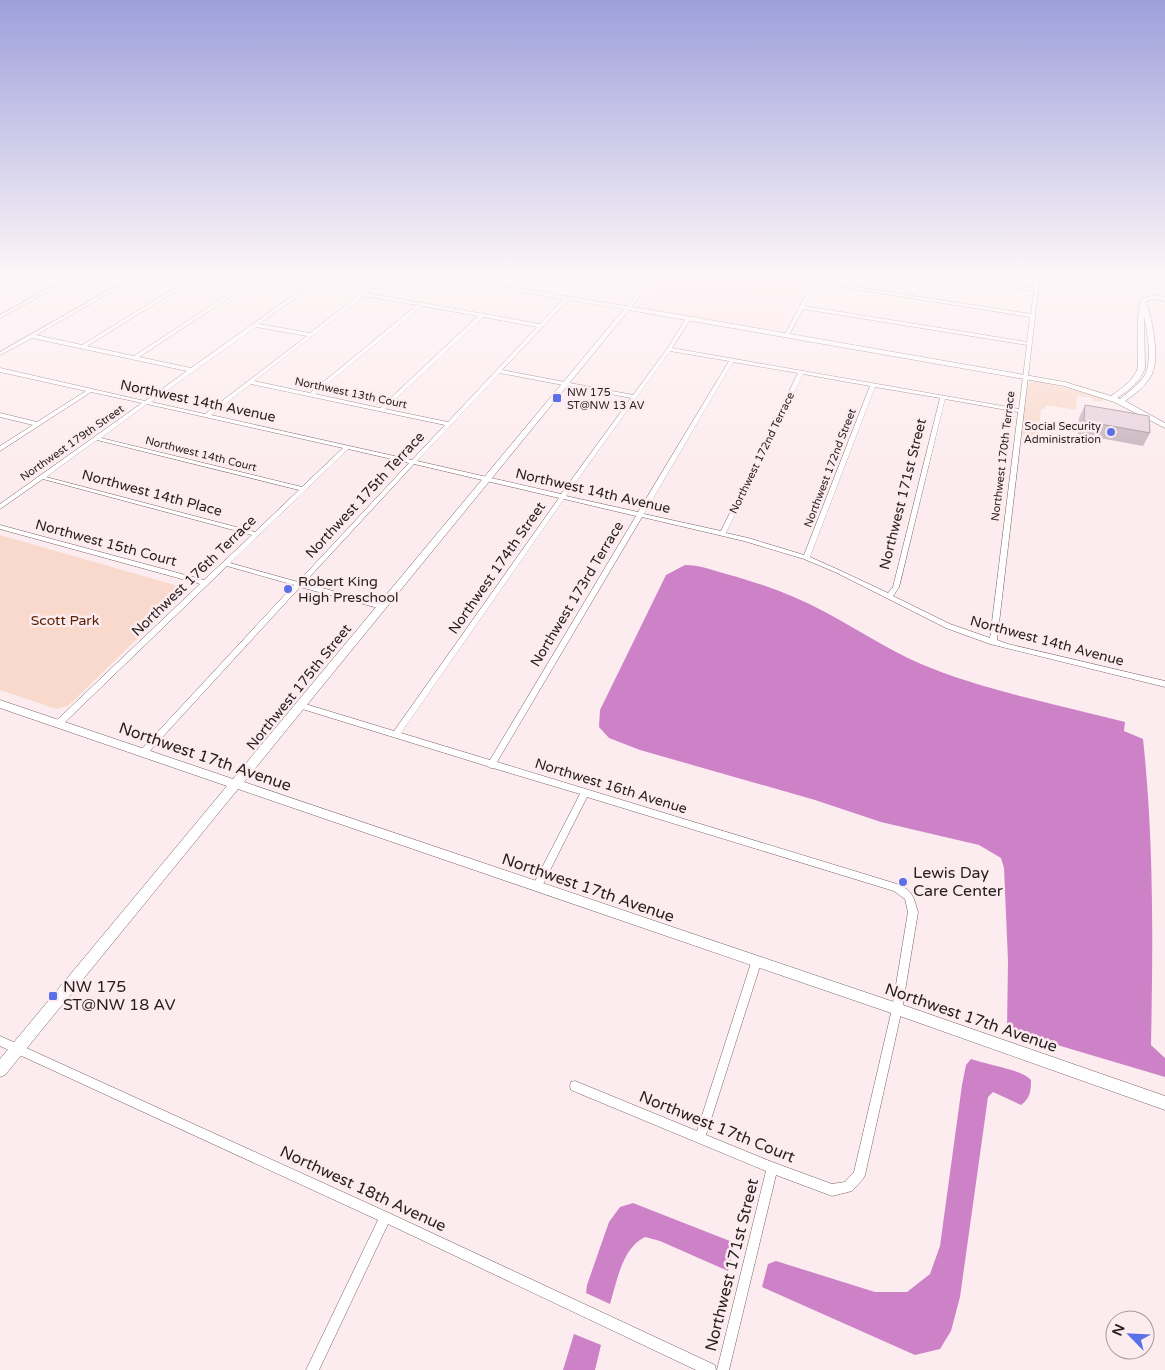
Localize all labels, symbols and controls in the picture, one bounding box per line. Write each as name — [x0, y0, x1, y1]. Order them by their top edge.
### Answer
street label: Northwest 13th Court — [294, 375, 408, 411]
street label: Northwest 14th Avenue — [119, 376, 277, 426]
place label: NW 175 ST@NW 13 AV — [567, 386, 645, 412]
street label: Northwest 172nd Terrace — [727, 390, 797, 516]
street label: Northwest 170th Terrace — [989, 390, 1017, 522]
marker: NW 175 ST@NW 13 AV — [551, 392, 563, 404]
street label: Northwest 179th Street — [18, 402, 126, 484]
street label: Northwest 172nd Street — [801, 407, 859, 529]
street label: Northwest 171st Street — [876, 416, 930, 571]
place label: Social Security Administration — [1024, 420, 1101, 446]
marker: Social Security Administration — [1105, 426, 1117, 438]
street label: Northwest 175th Terrace — [302, 428, 428, 562]
street label: Northwest 14th Court — [144, 434, 258, 474]
street label: Northwest 14th Avenue — [514, 465, 672, 517]
street label: Northwest 14th Place — [80, 466, 224, 520]
street label: Northwest 174th Street — [445, 498, 549, 637]
street label: Northwest 176th Terrace — [128, 512, 260, 640]
street label: Northwest 15th Court — [33, 516, 179, 570]
street label: Northwest 173rd Terrace — [527, 518, 627, 670]
place label: Robert King High Preschool — [298, 573, 399, 606]
marker: Robert King High Preschool — [282, 583, 294, 595]
park label: Scott Park — [31, 612, 100, 629]
street label: Northwest 14th Avenue — [968, 612, 1126, 670]
street label: Northwest 175th Street — [243, 620, 355, 753]
street label: Northwest 17th Avenue — [116, 718, 294, 796]
street label: Northwest 16th Avenue — [533, 755, 689, 817]
street label: Northwest 17th Avenue — [499, 849, 677, 927]
place label: Lewis Day Care Center — [913, 863, 1004, 901]
marker: Lewis Day Care Center — [897, 876, 909, 888]
place label: NW 175 ST@NW 18 AV — [63, 977, 176, 1015]
street label: Northwest 17th Avenue — [882, 979, 1060, 1057]
marker: NW 175 ST@NW 18 AV — [47, 990, 59, 1002]
street label: Northwest 17th Court — [636, 1087, 798, 1167]
street label: Northwest 18th Avenue — [277, 1142, 449, 1236]
street label: Northwest 171st Street — [701, 1176, 763, 1354]
north arrow — [1105, 1310, 1155, 1360]
text: N — [1109, 1321, 1129, 1339]

